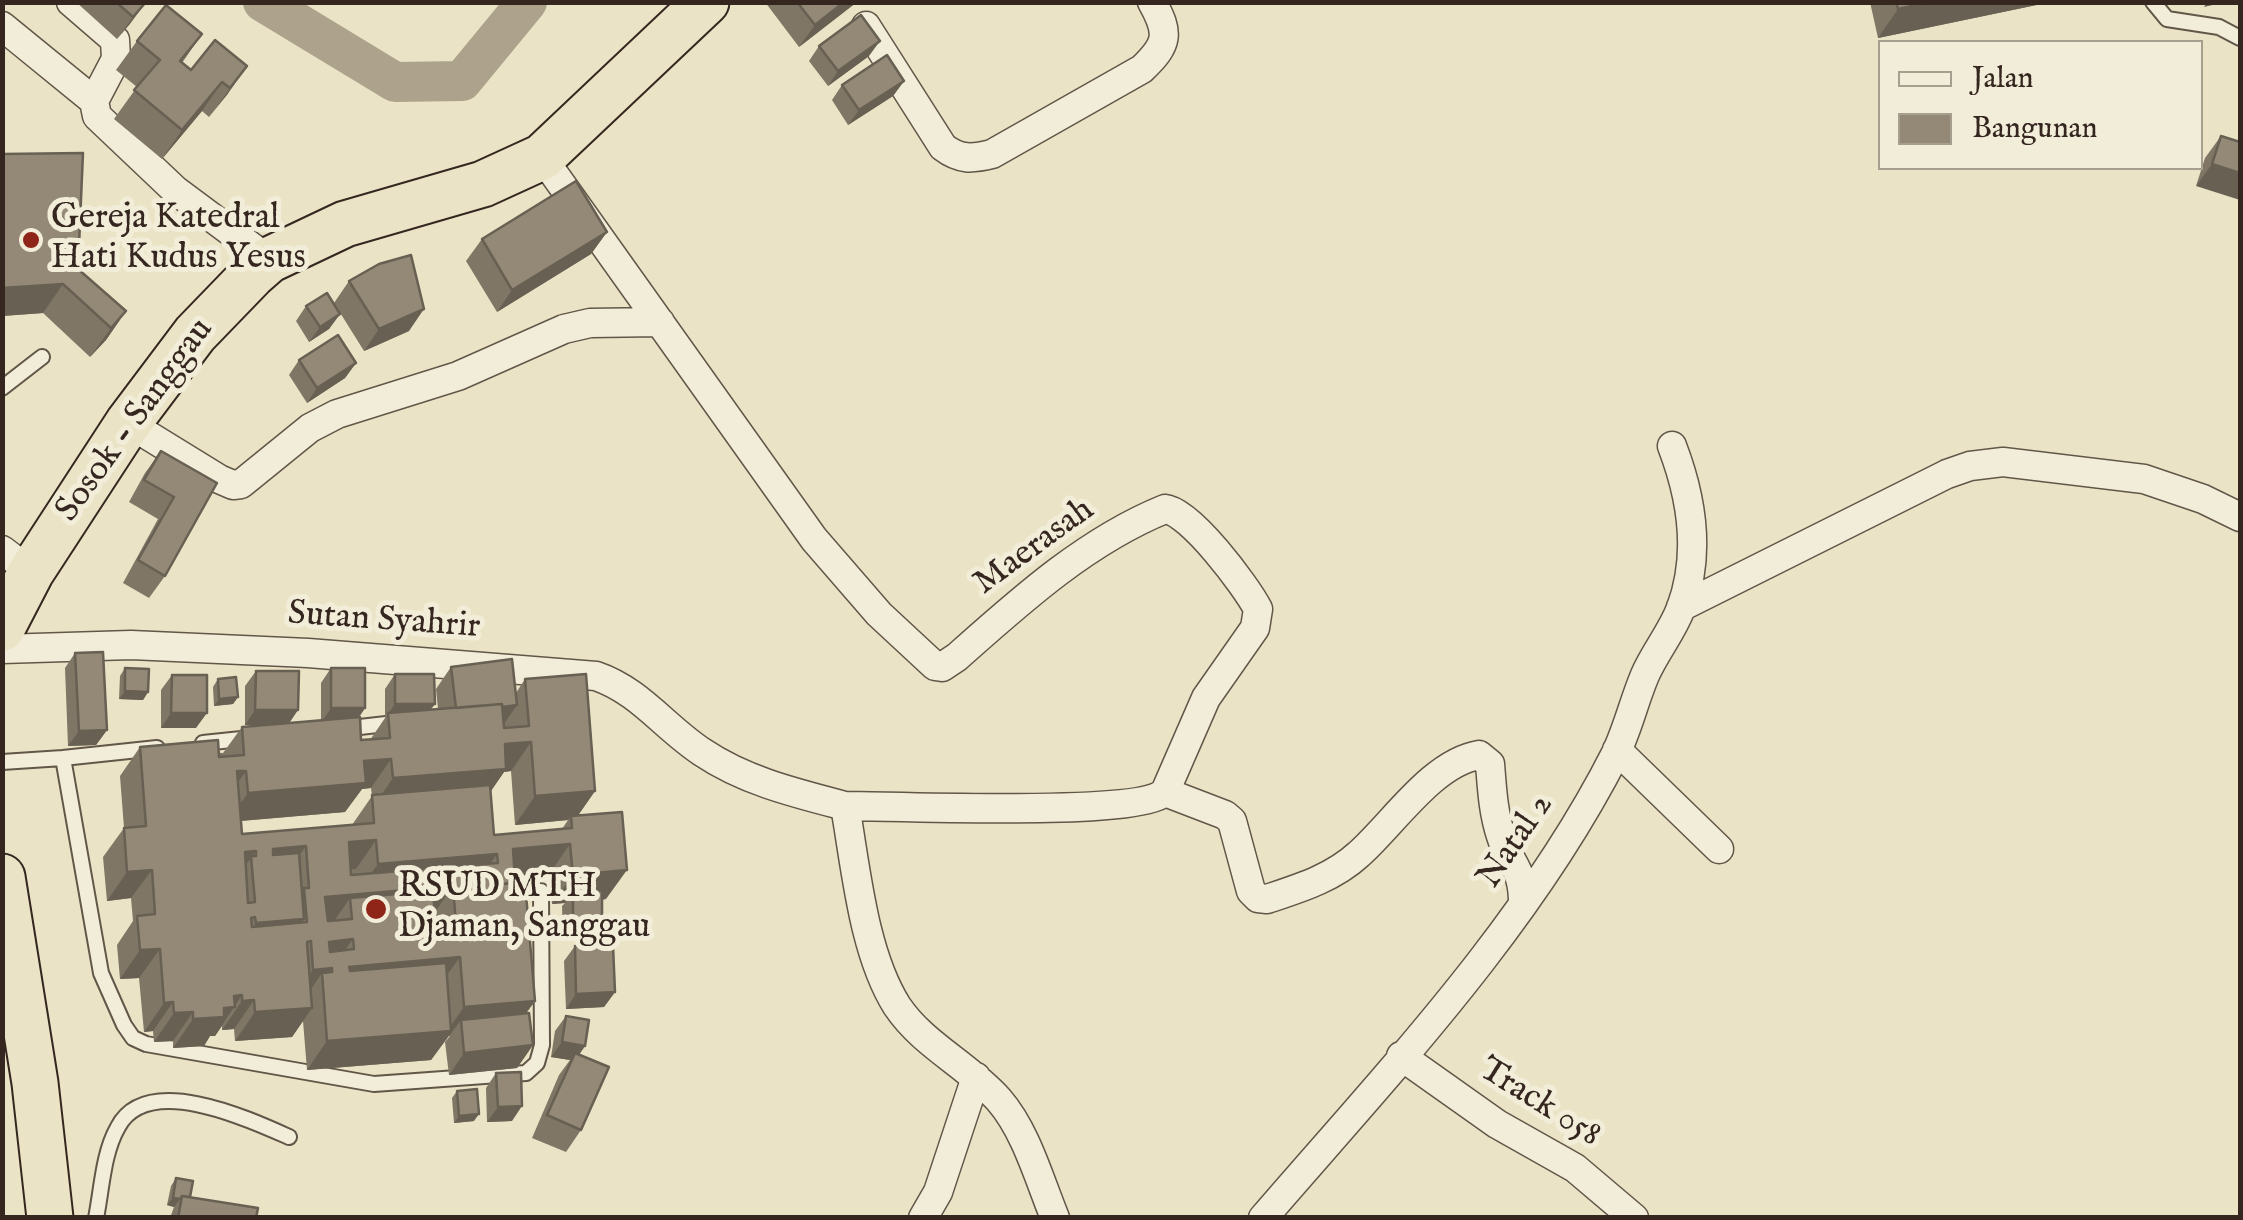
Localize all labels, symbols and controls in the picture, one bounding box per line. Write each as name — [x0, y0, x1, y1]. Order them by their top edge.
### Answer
legend — [1878, 40, 2203, 170]
text: Jalan — [1972, 60, 2034, 98]
text: Bangunan — [1972, 110, 2098, 148]
place label: Gereja Katedral Hati Kudus Yesus — [51, 199, 306, 281]
marker: Gereja Katedral Hati Kudus Yesus — [20, 229, 42, 251]
street label: Sosok - Sanggau — [48, 311, 224, 531]
street label: Maerasah — [967, 490, 1103, 606]
street label: Sutan Syahrir — [286, 594, 482, 650]
street label: Natal 2 — [1470, 787, 1564, 897]
place label: RSUD MTH Djaman, Sanggau — [398, 868, 650, 950]
marker: RSUD MTH Djaman, Sanggau — [363, 896, 389, 922]
street label: Track 058 — [1470, 1050, 1608, 1158]

